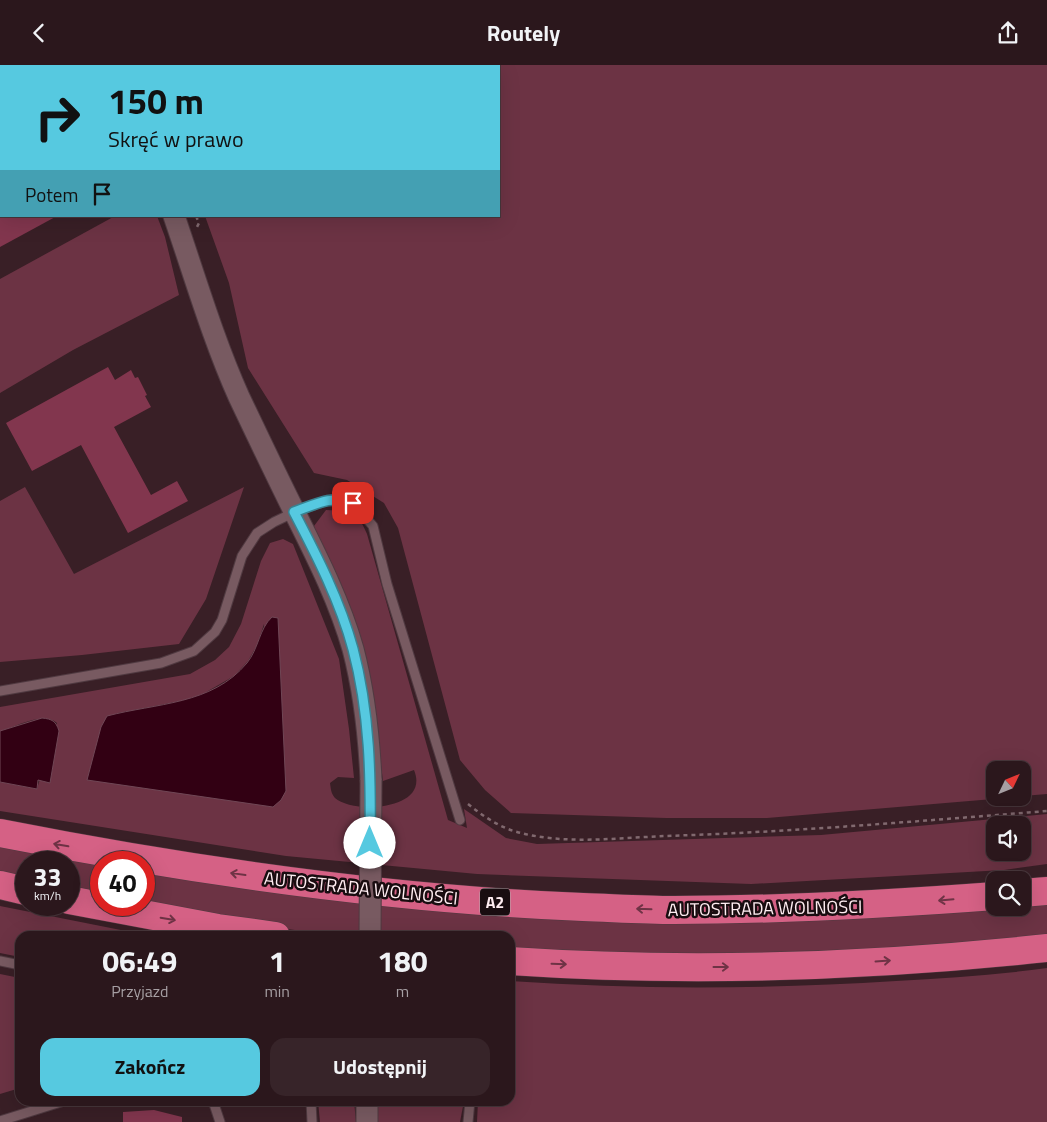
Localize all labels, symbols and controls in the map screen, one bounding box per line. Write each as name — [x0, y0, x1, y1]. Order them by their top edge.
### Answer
text: Routely — [487, 16, 560, 50]
icon: back — [25, 19, 53, 47]
icon: share — [994, 19, 1022, 47]
text: 150 m — [108, 74, 204, 128]
icon: right — [25, 85, 90, 150]
text: Skręć w prawo — [108, 122, 244, 156]
text: Potem — [25, 180, 78, 209]
icon: arrive — [88, 180, 116, 208]
pin — [332, 482, 374, 524]
icon: arrive — [339, 489, 367, 517]
north arrow — [986, 761, 1031, 806]
map controls — [986, 761, 1031, 916]
position arrow — [343, 816, 395, 868]
button: sound — [986, 816, 1031, 861]
one-way arrow — [53, 839, 69, 849]
speed limit sign: 40 — [90, 851, 155, 916]
text: 33 — [33, 858, 62, 896]
street label: AUTOSTRADA WOLNOŚCI — [263, 864, 459, 912]
one-way arrow — [231, 869, 247, 879]
button: search — [986, 871, 1031, 916]
text: km/h — [34, 886, 61, 905]
road number: A2 — [480, 889, 510, 915]
street label: AUTOSTRADA WOLNOŚCI — [667, 893, 863, 923]
one-way arrow — [939, 895, 955, 904]
one-way arrow — [636, 904, 652, 914]
one-way arrow — [160, 915, 176, 924]
text: 06:49 — [102, 938, 177, 984]
text: 1 — [269, 938, 286, 984]
text: 180 — [377, 938, 428, 984]
one-way arrow — [875, 957, 891, 966]
one-way arrow — [550, 959, 566, 968]
one-way arrow — [712, 962, 729, 972]
text: Przyjazd — [111, 979, 168, 1003]
text: min — [264, 979, 290, 1003]
text: m — [396, 979, 409, 1003]
button: Zakończ — [40, 1038, 260, 1096]
button: Udostępnij — [270, 1038, 490, 1096]

